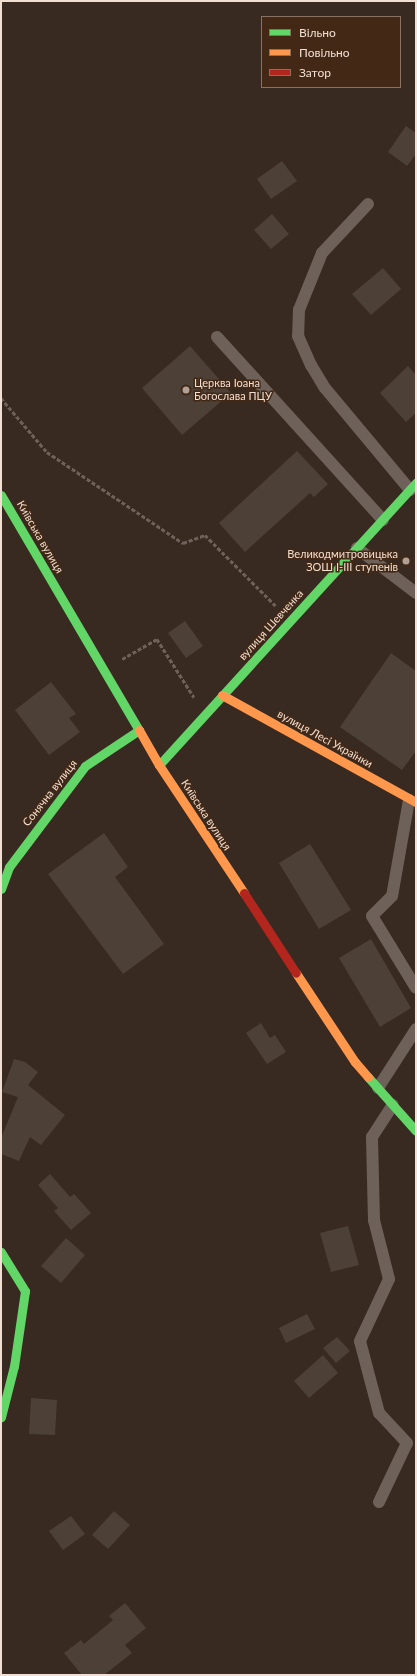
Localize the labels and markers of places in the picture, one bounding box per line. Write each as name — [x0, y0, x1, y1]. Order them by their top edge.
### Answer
place label: Церква Іоана Богослава ПЦУ — [194, 377, 272, 403]
marker: Церква Іоана Богослава ПЦУ — [181, 385, 191, 395]
place label: Великодмитровицька ЗОШ І-ІІІ ступенів — [287, 548, 398, 574]
marker: Великодмитровицька ЗОШ І-ІІІ ступенів — [401, 556, 411, 566]

